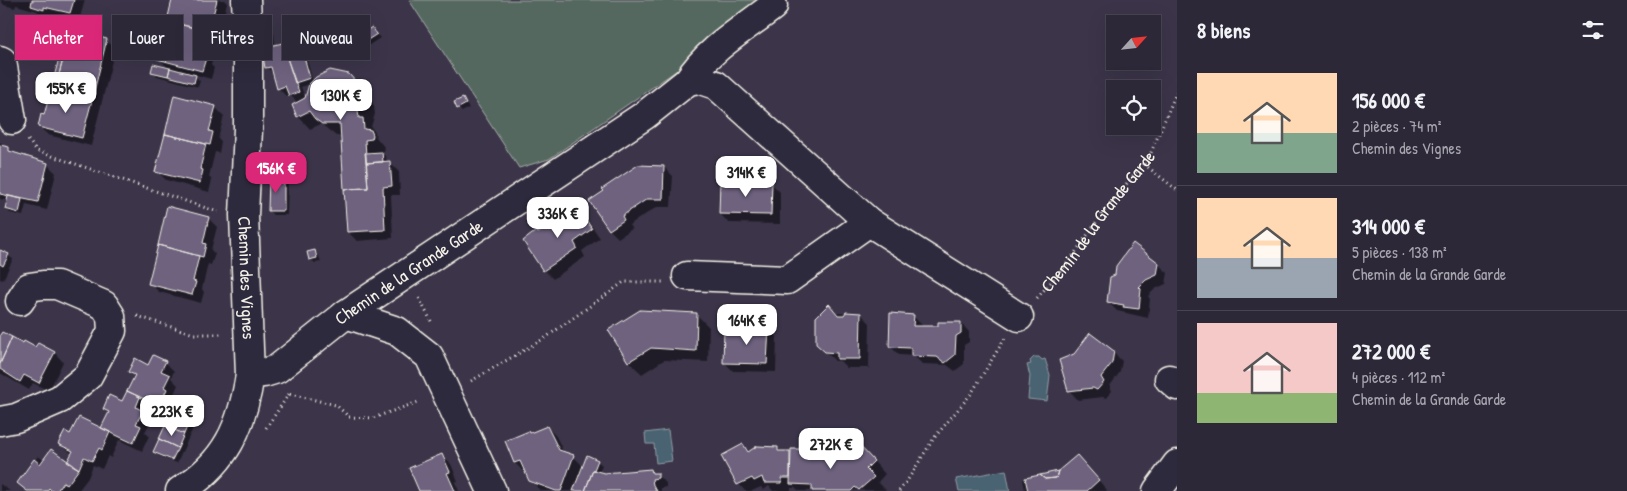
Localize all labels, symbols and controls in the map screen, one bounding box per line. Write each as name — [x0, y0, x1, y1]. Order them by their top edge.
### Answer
chip: Acheter — [15, 15, 102, 60]
chip: Louer — [112, 15, 183, 60]
chip: Filtres — [193, 15, 272, 60]
chip: Nouveau — [282, 15, 370, 60]
north arrow — [1106, 15, 1161, 70]
map controls — [1106, 15, 1161, 135]
text: 8 biens — [1197, 16, 1250, 45]
icon: filters — [1579, 16, 1607, 44]
pin: 155K € — [25, 72, 107, 114]
text: 155K € — [46, 77, 86, 99]
pin: 130K € — [300, 78, 382, 121]
button: locate — [1106, 80, 1161, 135]
text: 130K € — [321, 84, 361, 106]
text: 156 000 € — [1352, 86, 1425, 115]
icon: home — [1237, 93, 1297, 153]
text: 2 pièces · 74 m² — [1352, 115, 1441, 137]
text: Chemin des Vignes — [1352, 137, 1461, 159]
street label: Chemin de la Grande Garde — [1035, 145, 1161, 297]
pin: 156K € — [235, 152, 317, 194]
pin: 314K € — [705, 156, 787, 198]
text: 156K € — [257, 157, 295, 179]
text: 314K € — [727, 161, 765, 183]
pin: 336K € — [517, 196, 599, 239]
text: 336K € — [538, 202, 578, 224]
text: 314 000 € — [1352, 212, 1425, 241]
street label: Chemin de la Grande Garde — [329, 213, 488, 331]
street label: Chemin des Vignes — [232, 216, 262, 340]
icon: home — [1237, 218, 1297, 278]
text: 5 pièces · 138 m² — [1352, 241, 1447, 263]
text: Chemin de la Grande Garde — [1352, 263, 1506, 285]
pin: 164K € — [706, 304, 788, 346]
text: 164K € — [728, 309, 766, 331]
text: 272 000 € — [1352, 337, 1430, 366]
icon: home — [1237, 343, 1297, 403]
text: 4 pièces · 112 m² — [1352, 366, 1445, 388]
text: Chemin de la Grande Garde — [1352, 388, 1506, 410]
pin: 223K € — [131, 394, 213, 437]
text: 223K € — [151, 400, 193, 422]
pin: 272K € — [790, 428, 872, 470]
text: 272K € — [810, 433, 852, 455]

